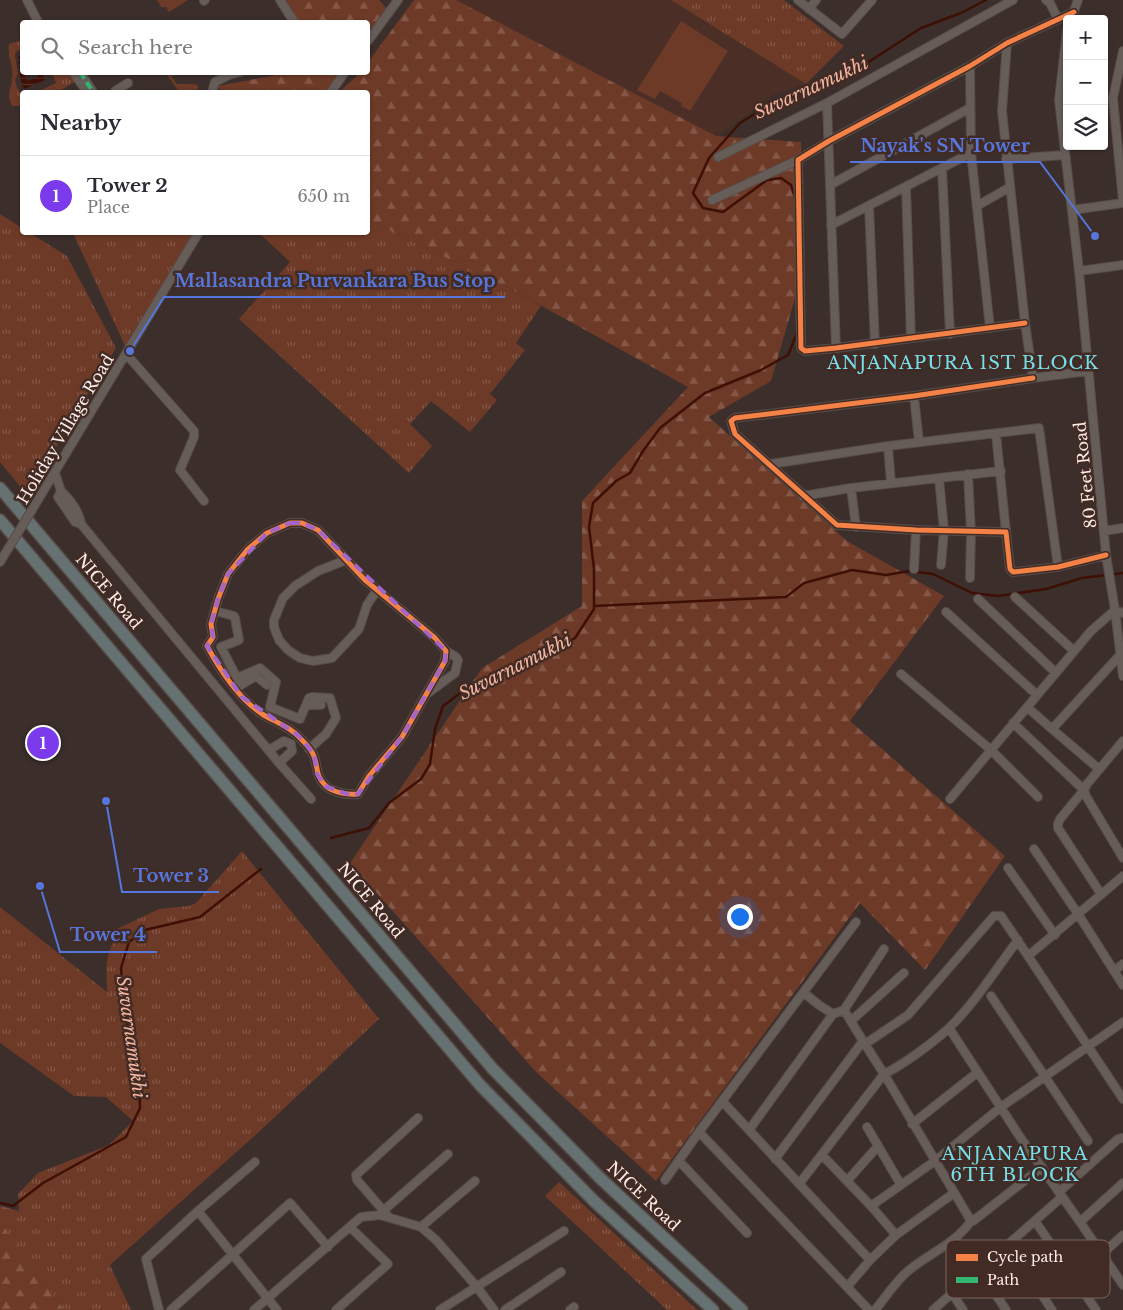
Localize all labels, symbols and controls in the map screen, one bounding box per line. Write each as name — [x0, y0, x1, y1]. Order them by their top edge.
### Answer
map controls — [1063, 15, 1108, 150]
button: + — [1063, 15, 1108, 60]
search box — [20, 20, 370, 75]
icon: search — [38, 34, 66, 62]
text: Search here — [78, 36, 193, 59]
water label: Suvarnamukhi — [750, 52, 872, 124]
button: − — [1063, 60, 1108, 105]
button: layers — [1063, 105, 1108, 150]
text: Nearby — [40, 110, 121, 136]
callout: Nayak's SN Tower — [850, 129, 1040, 162]
text: Nayak's SN Tower — [860, 135, 1030, 157]
text: Tower 2 — [87, 174, 168, 197]
text: 1 — [53, 186, 59, 206]
text: 650 m — [297, 186, 350, 206]
text: Place — [87, 197, 130, 217]
callout: Mallasandra Purvankara Bus Stop — [164, 264, 505, 297]
text: Mallasandra Purvankara Bus Stop — [174, 270, 496, 292]
street label: Holiday Village Road — [12, 350, 118, 508]
district label: ANJANAPURA 1ST BLOCK — [826, 352, 1099, 374]
street label: 80 Feet Road — [1069, 420, 1101, 529]
street label: NICE Road — [72, 549, 147, 633]
water label: Suvarnamukhi — [455, 629, 576, 705]
pin: 1 — [27, 724, 59, 762]
street label: NICE Road — [334, 858, 409, 942]
callout: Tower 3 — [122, 859, 219, 892]
text: Tower 3 — [133, 865, 209, 887]
your location — [727, 904, 753, 930]
callout: Tower 4 — [60, 919, 157, 952]
text: Tower 4 — [70, 924, 146, 946]
water label: Suvarnamukhi — [112, 974, 151, 1101]
district label: ANJANAPURA 6TH BLOCK — [941, 1143, 1088, 1186]
street label: NICE Road — [603, 1157, 685, 1235]
legend — [946, 1240, 1110, 1298]
text: Cycle path — [987, 1248, 1064, 1266]
text: Path — [987, 1271, 1019, 1289]

